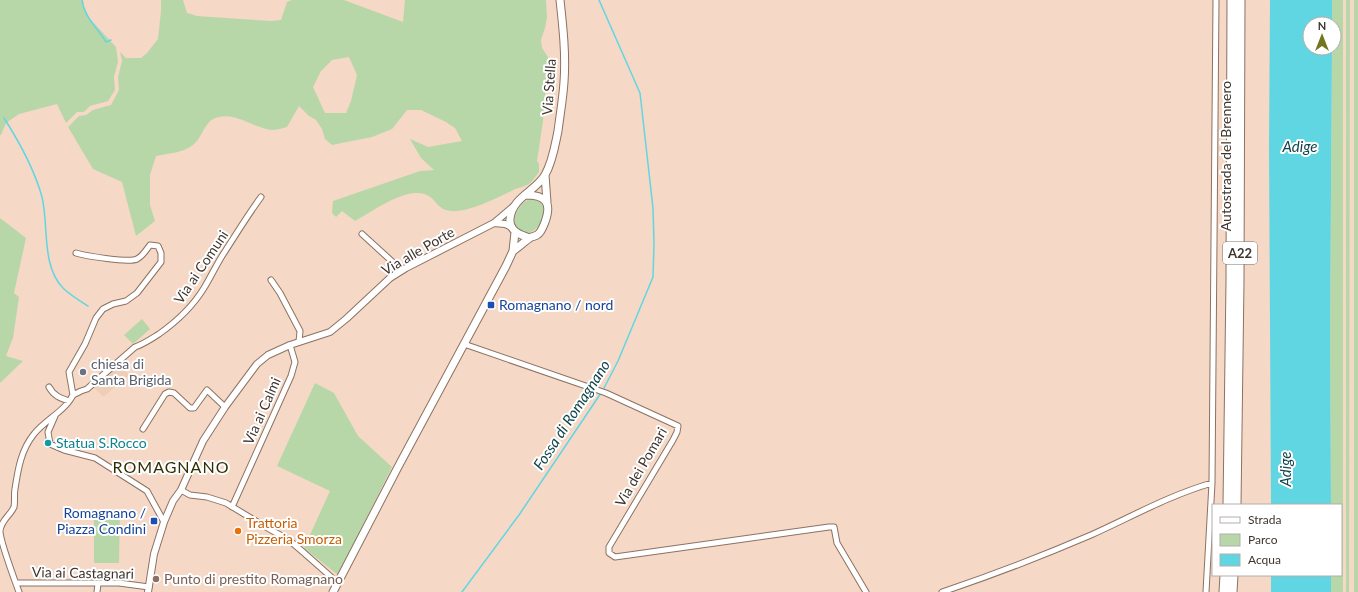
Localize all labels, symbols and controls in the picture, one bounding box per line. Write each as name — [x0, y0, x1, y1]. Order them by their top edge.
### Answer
north arrow — [1302, 16, 1342, 56]
text: N — [1318, 19, 1326, 32]
street label: Via Stella — [538, 58, 559, 116]
street label: Autostrada del Brennero — [1217, 81, 1234, 231]
water label: Adige — [1282, 137, 1317, 155]
street label: Via alle Porte — [378, 223, 457, 278]
street label: Via ai Comuni — [170, 227, 231, 307]
road number: A22 — [1223, 242, 1257, 264]
place label: Romagnano / nord — [499, 296, 613, 313]
marker: Romagnano / nord — [486, 300, 496, 310]
place label: chiesa di Santa Brigida — [91, 355, 172, 388]
water label: Fossa di Romagnano — [529, 356, 613, 473]
marker: chiesa di Santa Brigida — [78, 367, 88, 377]
street label: Via ai Calmi — [239, 375, 284, 447]
street label: Via dei Pomari — [611, 424, 670, 509]
place label: Statua S.Rocco — [56, 434, 147, 451]
marker: Statua S.Rocco — [43, 438, 53, 448]
water label: Adige — [1276, 452, 1294, 487]
district label: ROMAGNANO — [113, 457, 229, 476]
place label: Romagnano / Piazza Condini — [57, 504, 146, 537]
legend — [1212, 504, 1342, 576]
text: Strada — [1248, 512, 1281, 527]
place label: Trattoria Pizzeria Smorza — [246, 514, 342, 547]
marker: Romagnano / Piazza Condini — [149, 516, 159, 526]
marker: Trattoria Pizzeria Smorza — [233, 526, 243, 536]
text: Parco — [1248, 532, 1278, 547]
text: Acqua — [1248, 552, 1281, 567]
street label: Via ai Castagnari — [32, 563, 134, 582]
place label: Punto di prestito Romagnano — [164, 570, 343, 587]
marker: Punto di prestito Romagnano — [151, 574, 161, 584]

